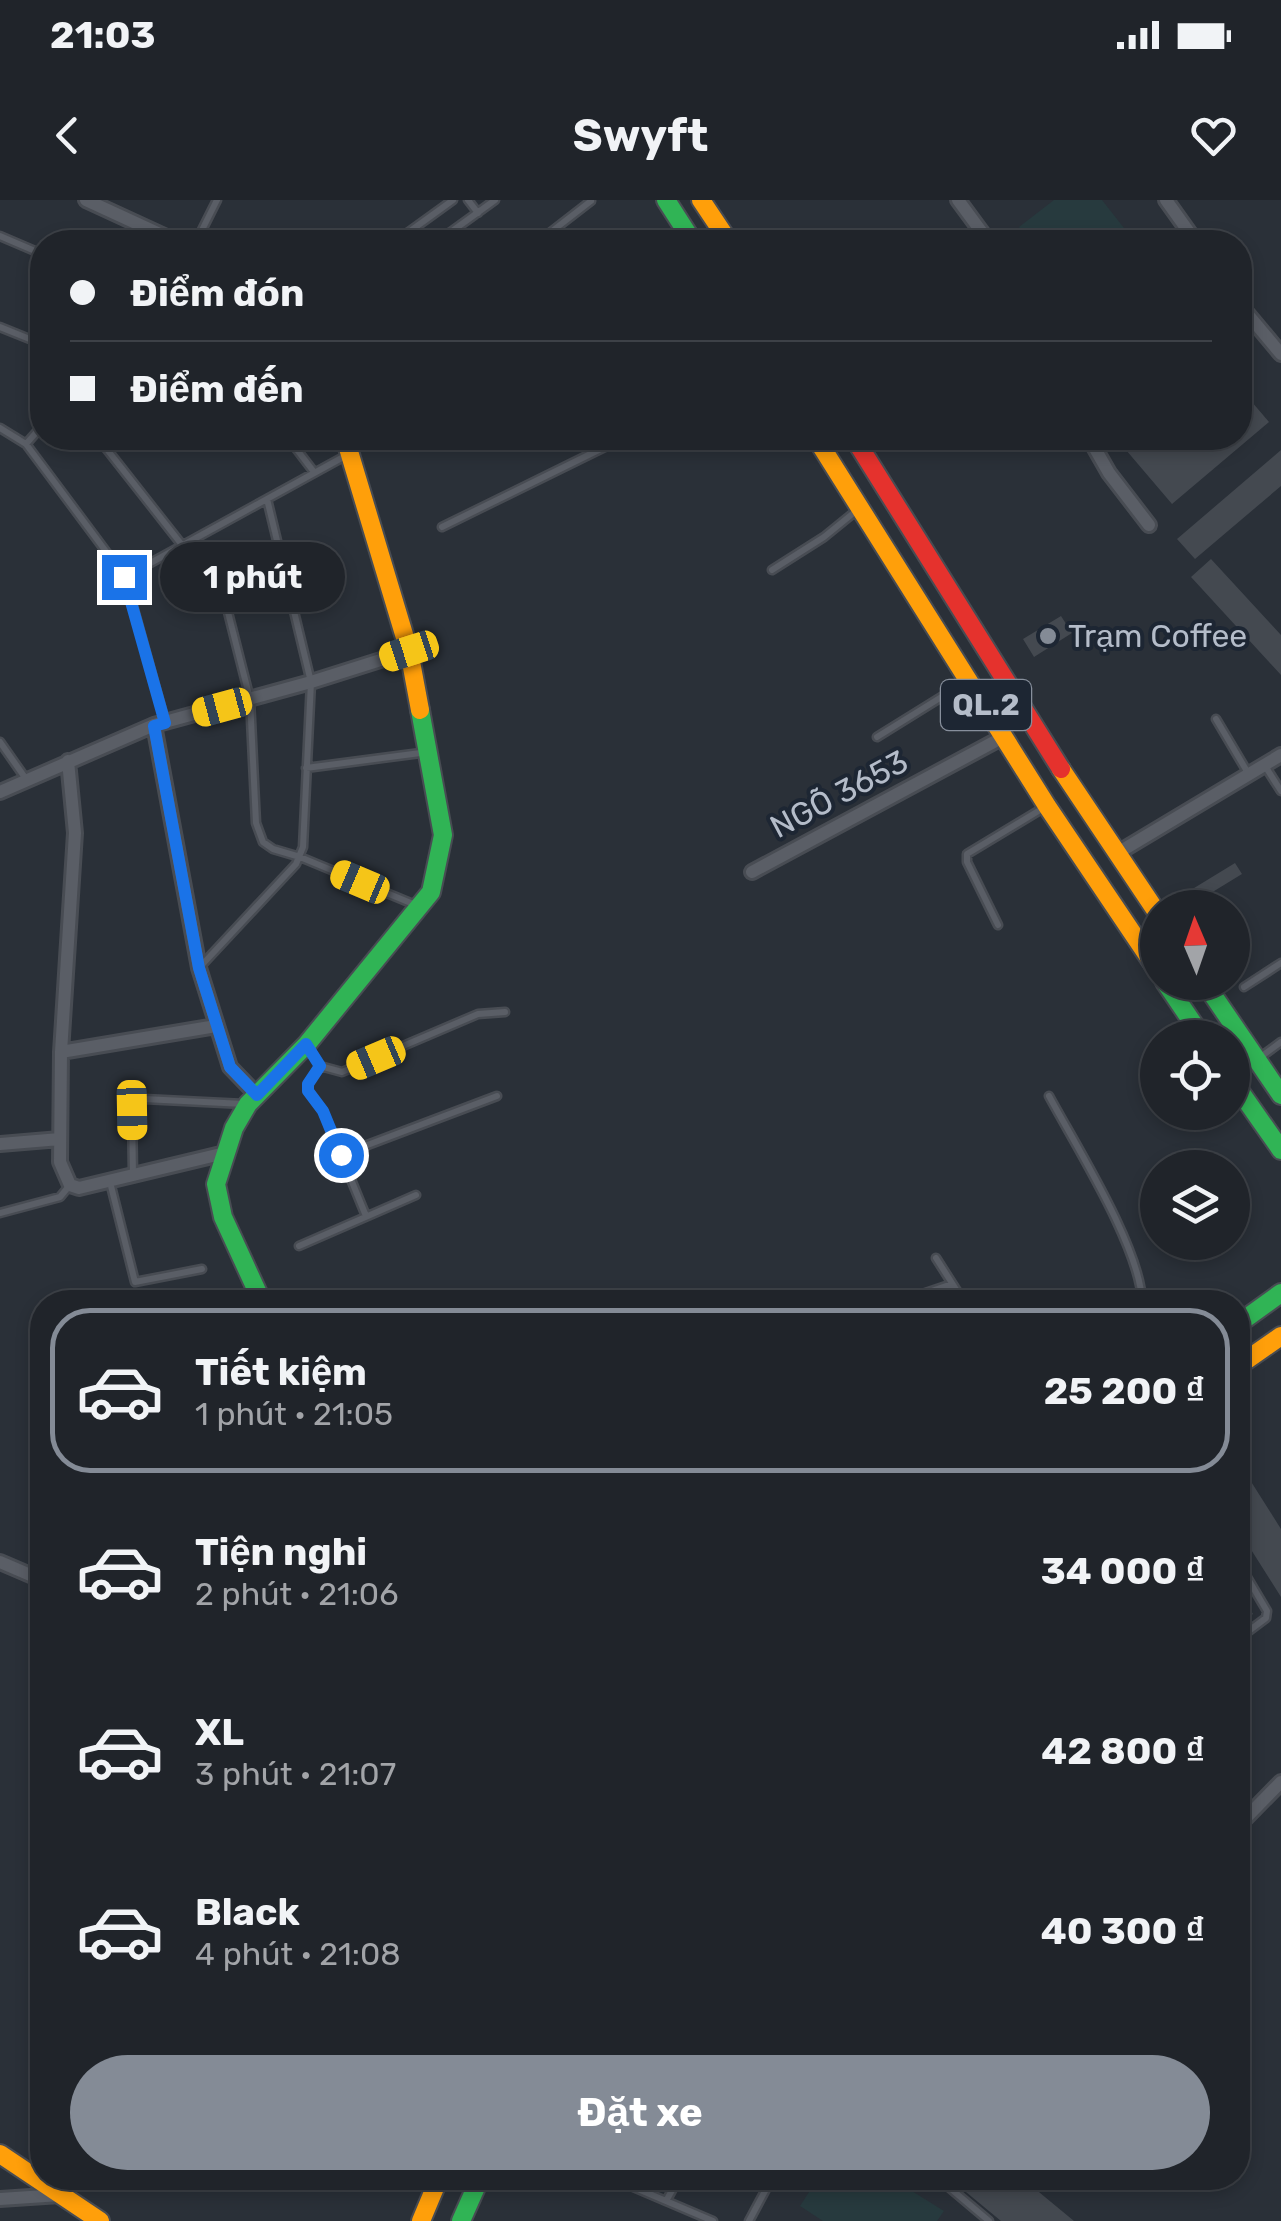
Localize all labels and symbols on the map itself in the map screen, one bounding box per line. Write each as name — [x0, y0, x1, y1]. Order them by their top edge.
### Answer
callout: 1 phút — [159, 542, 344, 612]
route end — [102, 555, 147, 600]
place label: Trạm Coffee — [1068, 617, 1247, 655]
marker: Trạm Coffee — [1037, 625, 1059, 647]
car — [376, 627, 442, 675]
road number: QL.2 — [941, 680, 1031, 730]
car — [189, 685, 255, 729]
street label: NGÕ 3653 — [764, 742, 914, 846]
car — [327, 856, 393, 908]
north arrow — [1140, 890, 1250, 1000]
car — [343, 1032, 409, 1084]
car — [116, 1080, 148, 1140]
route start — [319, 1133, 364, 1178]

